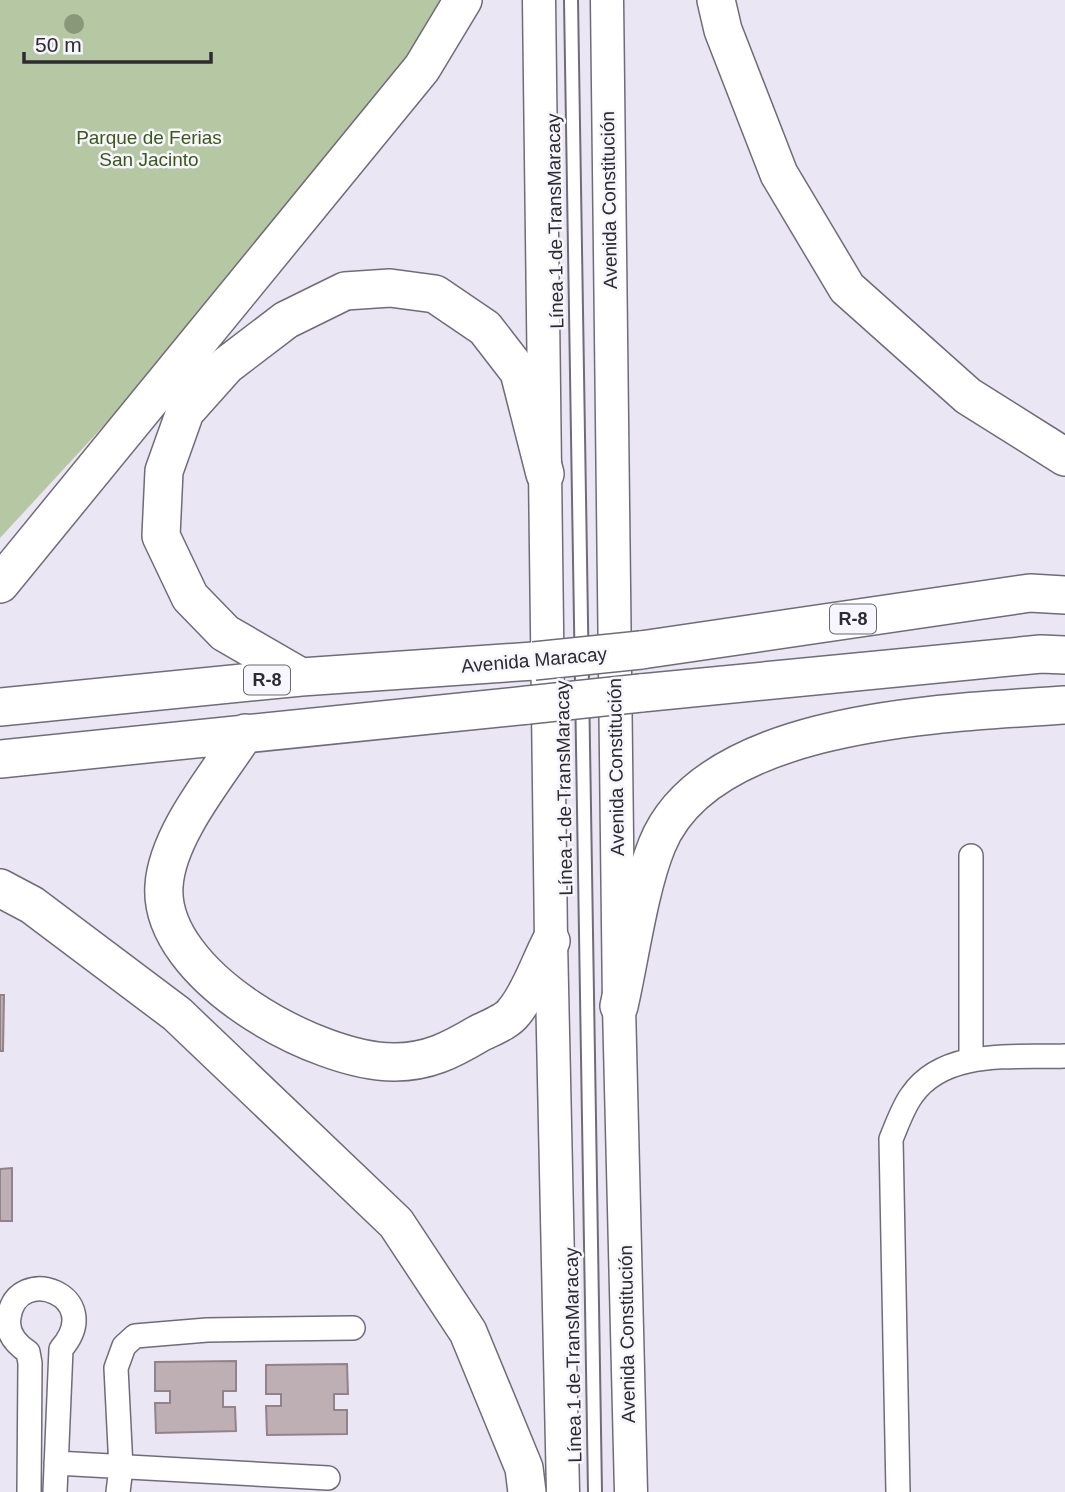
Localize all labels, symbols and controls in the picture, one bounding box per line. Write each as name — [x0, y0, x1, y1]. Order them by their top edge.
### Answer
scale bar — [24, 21, 212, 65]
text: 50 m — [35, 33, 82, 56]
street label: Avenida Constitución — [597, 111, 621, 289]
street label: Línea 1 de TransMaracay — [543, 113, 567, 329]
park label: Parque de Ferias San Jacinto — [76, 127, 222, 170]
road number: R-8 — [830, 604, 876, 634]
street label: Avenida Maracay — [460, 643, 608, 677]
road number: R-8 — [244, 666, 290, 694]
street label: Avenida Constitución — [604, 678, 628, 856]
street label: Línea 1 de TransMaracay — [552, 680, 576, 896]
street label: Avenida Constitución — [615, 1245, 639, 1423]
street label: Línea 1 de TransMaracay — [561, 1247, 585, 1463]

